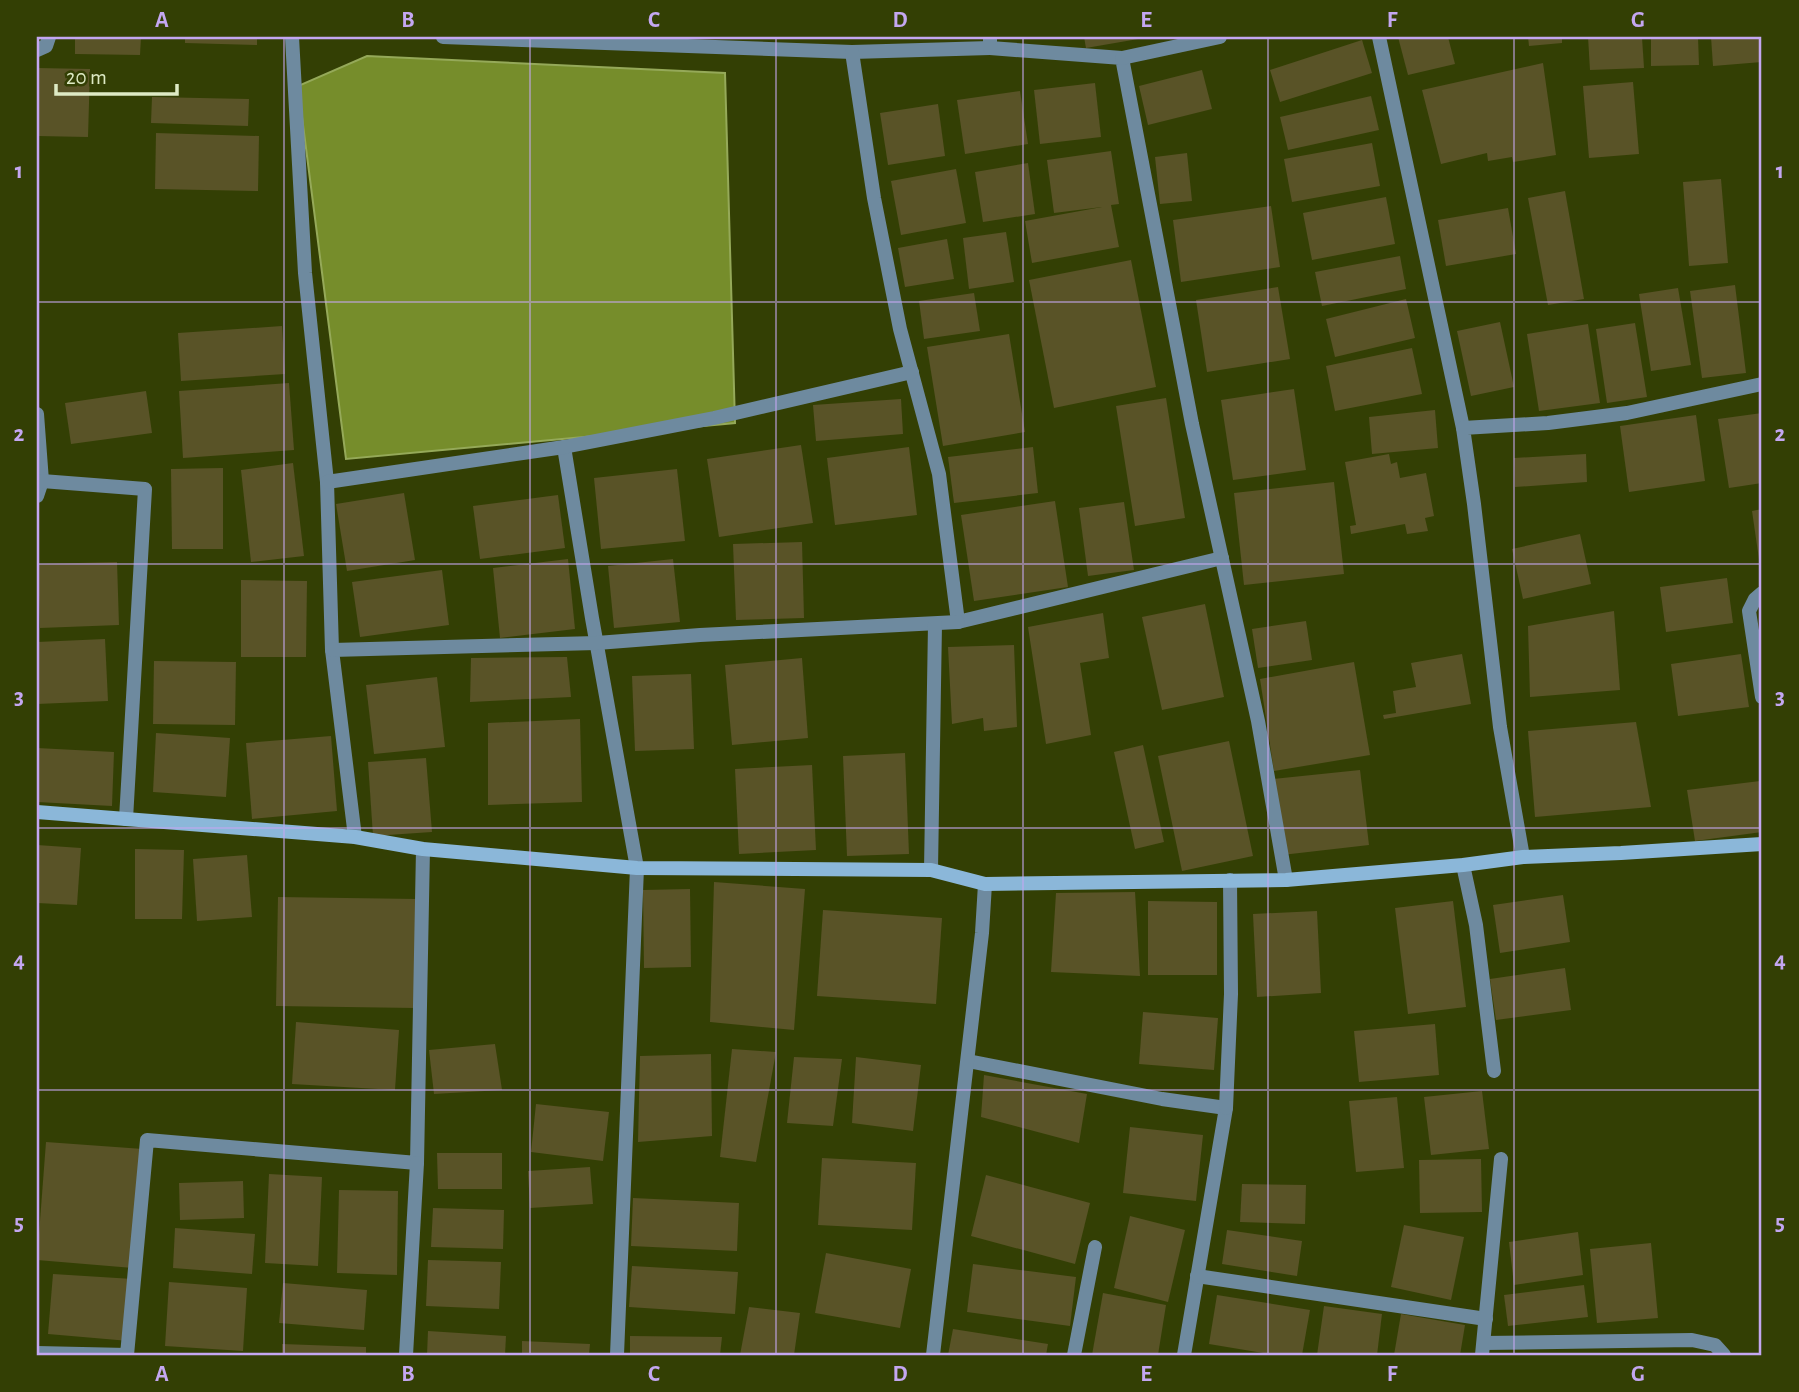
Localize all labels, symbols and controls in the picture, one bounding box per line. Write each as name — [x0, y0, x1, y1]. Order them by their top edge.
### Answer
text: A — [155, 9, 169, 32]
text: B — [401, 9, 415, 32]
text: C — [648, 9, 660, 32]
text: D — [892, 9, 908, 32]
text: E — [1140, 9, 1152, 32]
text: F — [1387, 9, 1398, 32]
text: G — [1631, 9, 1645, 32]
scale bar — [56, 52, 177, 96]
text: 20 m — [66, 67, 107, 88]
text: 1 — [15, 160, 23, 183]
text: 1 — [1776, 160, 1784, 183]
text: 2 — [14, 423, 25, 446]
text: 2 — [1775, 423, 1786, 446]
text: 3 — [14, 686, 24, 709]
text: 3 — [1775, 686, 1785, 709]
text: 4 — [13, 949, 25, 972]
text: 4 — [1774, 949, 1786, 972]
text: 5 — [14, 1212, 24, 1235]
text: 5 — [1775, 1212, 1785, 1235]
text: A — [155, 1363, 169, 1386]
text: B — [401, 1363, 415, 1386]
text: C — [648, 1363, 660, 1386]
text: D — [892, 1363, 908, 1386]
text: E — [1140, 1363, 1152, 1386]
text: F — [1387, 1363, 1398, 1386]
text: G — [1631, 1363, 1645, 1386]

